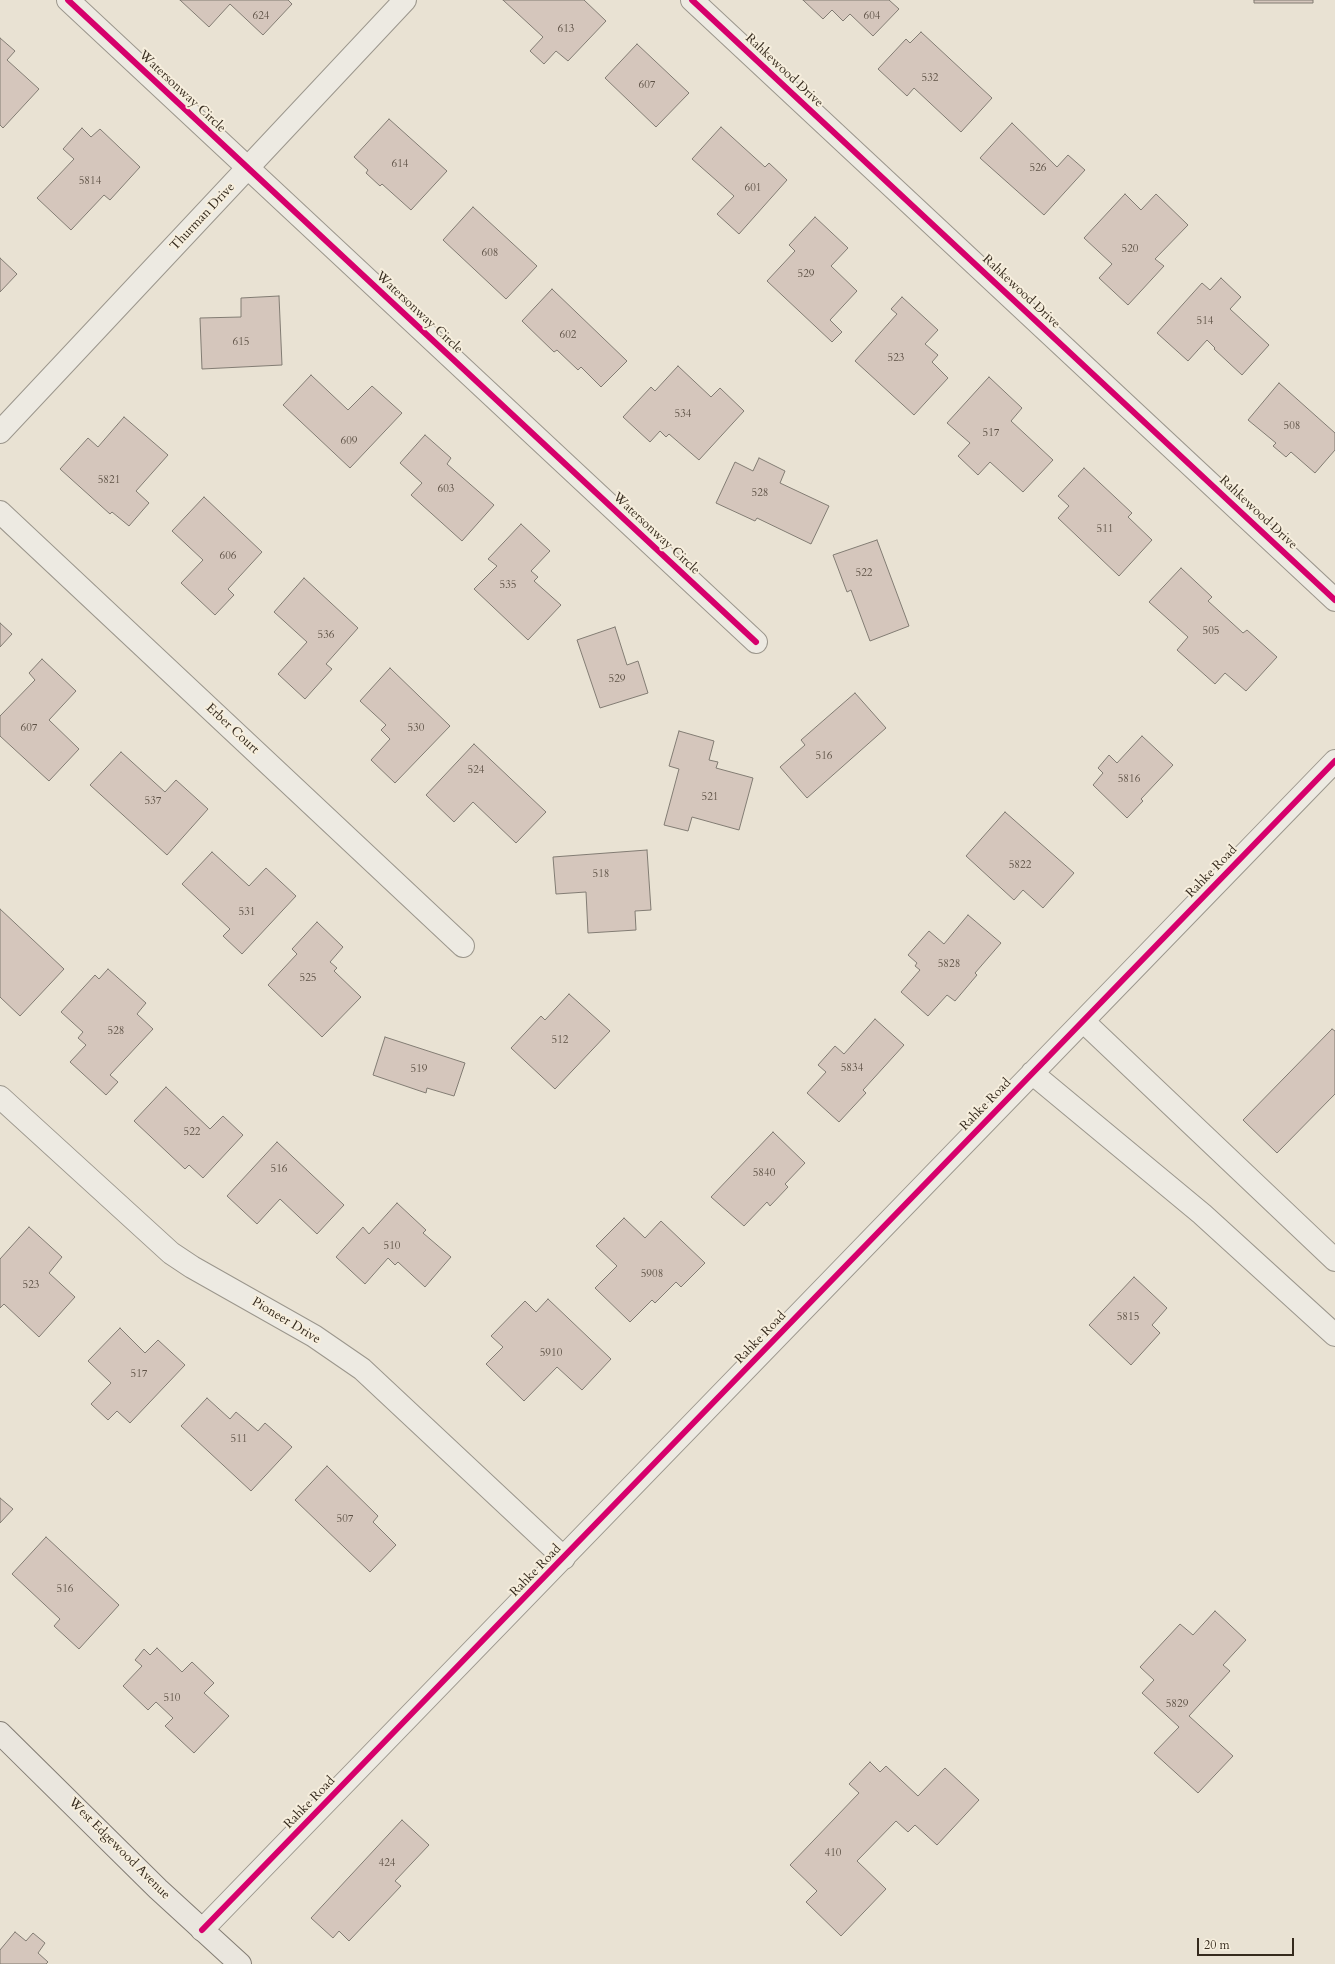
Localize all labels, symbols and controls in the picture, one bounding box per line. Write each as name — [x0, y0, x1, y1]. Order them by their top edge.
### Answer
house number: 624 — [253, 9, 269, 23]
house number: 604 — [864, 9, 880, 23]
house number: 613 — [558, 22, 574, 36]
street label: Rahkewood Drive — [742, 31, 826, 111]
street label: Watersonway Circle — [135, 48, 229, 136]
house number: 532 — [922, 71, 938, 85]
house number: 607 — [639, 78, 655, 92]
house number: 614 — [392, 157, 408, 171]
house number: 526 — [1030, 161, 1046, 175]
house number: 5814 — [79, 174, 101, 188]
street label: Thurman Drive — [167, 180, 239, 254]
house number: 601 — [745, 181, 761, 195]
house number: 520 — [1122, 242, 1138, 256]
house number: 608 — [482, 246, 498, 260]
street label: Rahkewood Drive — [979, 252, 1063, 332]
house number: 529 — [798, 267, 814, 281]
street label: Watersonway Circle — [372, 269, 466, 357]
house number: 514 — [1197, 314, 1213, 328]
house number: 602 — [560, 328, 576, 342]
house number: 615 — [233, 335, 249, 349]
house number: 523 — [888, 351, 904, 365]
house number: 534 — [675, 407, 691, 421]
house number: 508 — [1284, 419, 1300, 433]
house number: 517 — [983, 426, 999, 440]
house number: 609 — [341, 434, 357, 448]
house number: 5821 — [98, 473, 120, 487]
street label: Rahkewood Drive — [1216, 473, 1300, 553]
house number: 603 — [438, 482, 454, 496]
house number: 528 — [752, 486, 768, 500]
street label: Watersonway Circle — [609, 490, 703, 578]
house number: 511 — [1097, 522, 1113, 536]
house number: 606 — [220, 549, 236, 563]
house number: 522 — [856, 566, 872, 580]
house number: 535 — [500, 578, 516, 592]
house number: 505 — [1203, 624, 1219, 638]
house number: 536 — [318, 628, 334, 642]
house number: 529 — [609, 672, 625, 686]
street label: Erber Court — [202, 701, 262, 757]
house number: 607 — [21, 721, 37, 735]
house number: 530 — [408, 721, 424, 735]
house number: 516 — [816, 749, 832, 763]
house number: 524 — [468, 763, 484, 777]
house number: 5816 — [1118, 772, 1140, 786]
house number: 521 — [702, 790, 718, 804]
house number: 537 — [145, 794, 161, 808]
street label: Rahke Road — [1183, 843, 1241, 901]
house number: 5822 — [1009, 858, 1031, 872]
house number: 518 — [593, 867, 609, 881]
house number: 531 — [239, 905, 255, 919]
house number: 5828 — [938, 957, 960, 971]
house number: 525 — [300, 971, 316, 985]
house number: 528 — [108, 1024, 124, 1038]
house number: 512 — [552, 1033, 568, 1047]
house number: 5834 — [841, 1061, 863, 1075]
house number: 519 — [411, 1062, 427, 1076]
street label: Rahke Road — [957, 1076, 1015, 1134]
house number: 522 — [184, 1125, 200, 1139]
house number: 516 — [271, 1162, 287, 1176]
house number: 5840 — [753, 1166, 775, 1180]
house number: 510 — [384, 1239, 400, 1253]
house number: 5908 — [641, 1267, 663, 1281]
house number: 523 — [23, 1278, 39, 1292]
street label: Pioneer Drive — [249, 1294, 323, 1348]
street label: Rahke Road — [732, 1309, 790, 1367]
house number: 5815 — [1117, 1310, 1139, 1324]
house number: 5910 — [540, 1346, 562, 1360]
house number: 517 — [131, 1367, 147, 1381]
house number: 511 — [231, 1432, 247, 1446]
house number: 507 — [337, 1512, 353, 1526]
street label: Rahke Road — [507, 1542, 565, 1600]
house number: 516 — [57, 1582, 73, 1596]
house number: 510 — [164, 1691, 180, 1705]
house number: 5829 — [1166, 1697, 1188, 1711]
street label: Rahke Road — [281, 1774, 339, 1832]
street label: West Edgewood Avenue — [65, 1795, 173, 1903]
house number: 410 — [825, 1846, 841, 1860]
house number: 424 — [379, 1856, 395, 1870]
scale bar — [1199, 1930, 1296, 1956]
text: 20 m — [1204, 1937, 1230, 1953]

